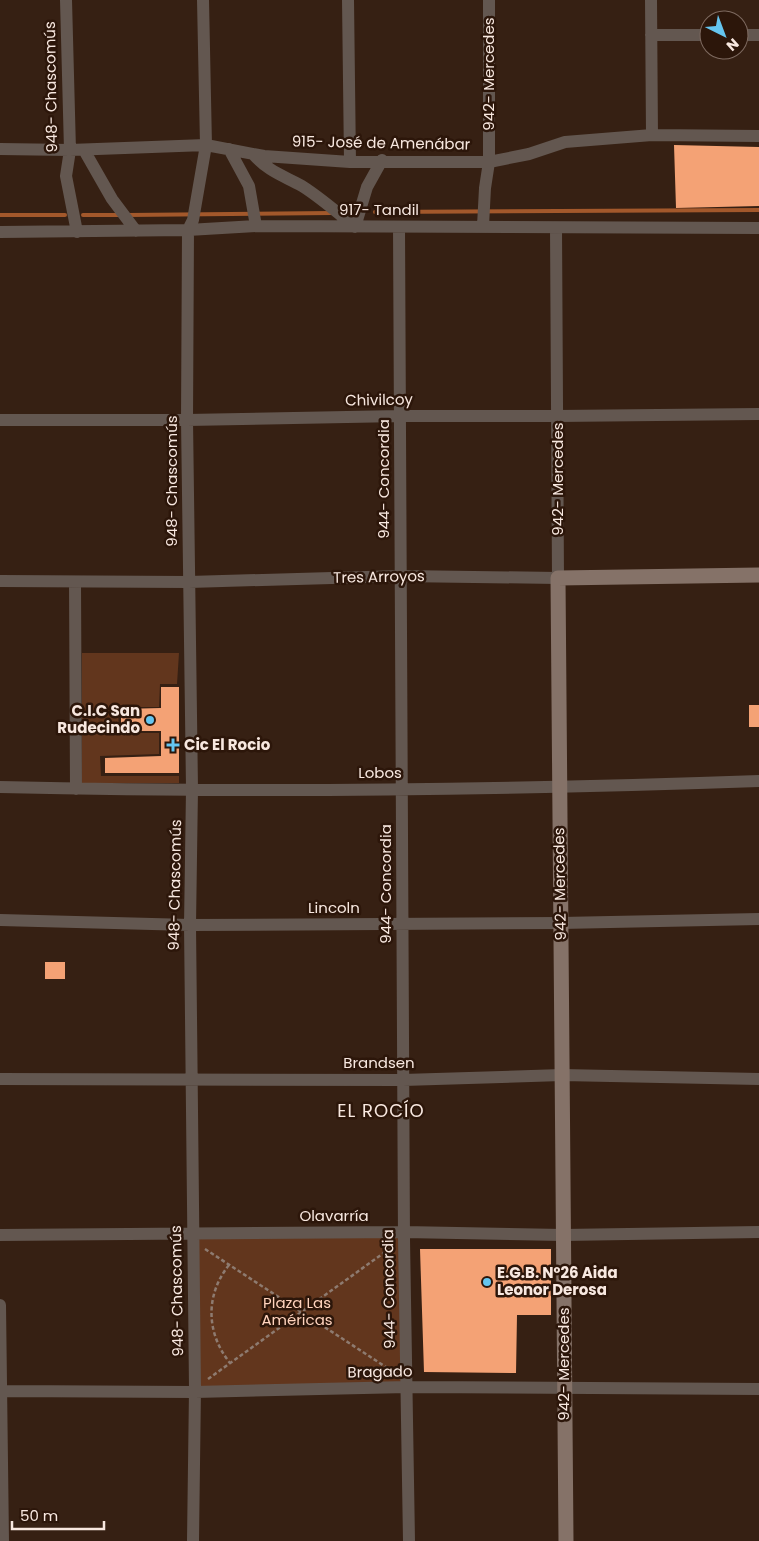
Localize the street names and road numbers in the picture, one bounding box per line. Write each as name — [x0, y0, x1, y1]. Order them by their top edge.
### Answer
street label: 942- Mercedes — [478, 17, 499, 131]
street label: 948- Chascomús — [39, 21, 62, 153]
street label: 915- José de Amenábar — [292, 130, 471, 155]
street label: 917- Tandil — [339, 199, 419, 220]
street label: Chivilcoy — [345, 388, 414, 411]
street label: 948- Chascomús — [161, 415, 182, 547]
street label: 944- Concordia — [373, 419, 394, 539]
street label: 942- Mercedes — [547, 422, 568, 536]
street label: Tres Arroyos — [333, 565, 425, 588]
street label: Lobos — [358, 762, 402, 783]
street label: 948- Chascomús — [163, 819, 186, 951]
street label: 944- Concordia — [375, 824, 396, 944]
street label: 942- Mercedes — [548, 827, 571, 941]
street label: Lincoln — [308, 897, 360, 918]
street label: Brandsen — [343, 1052, 415, 1073]
street label: Olavarría — [299, 1205, 369, 1226]
street label: 948- Chascomús — [165, 1225, 188, 1357]
street label: 944- Concordia — [377, 1229, 400, 1349]
street label: 942- Mercedes — [553, 1307, 574, 1421]
street label: Bragado — [347, 1360, 413, 1383]

